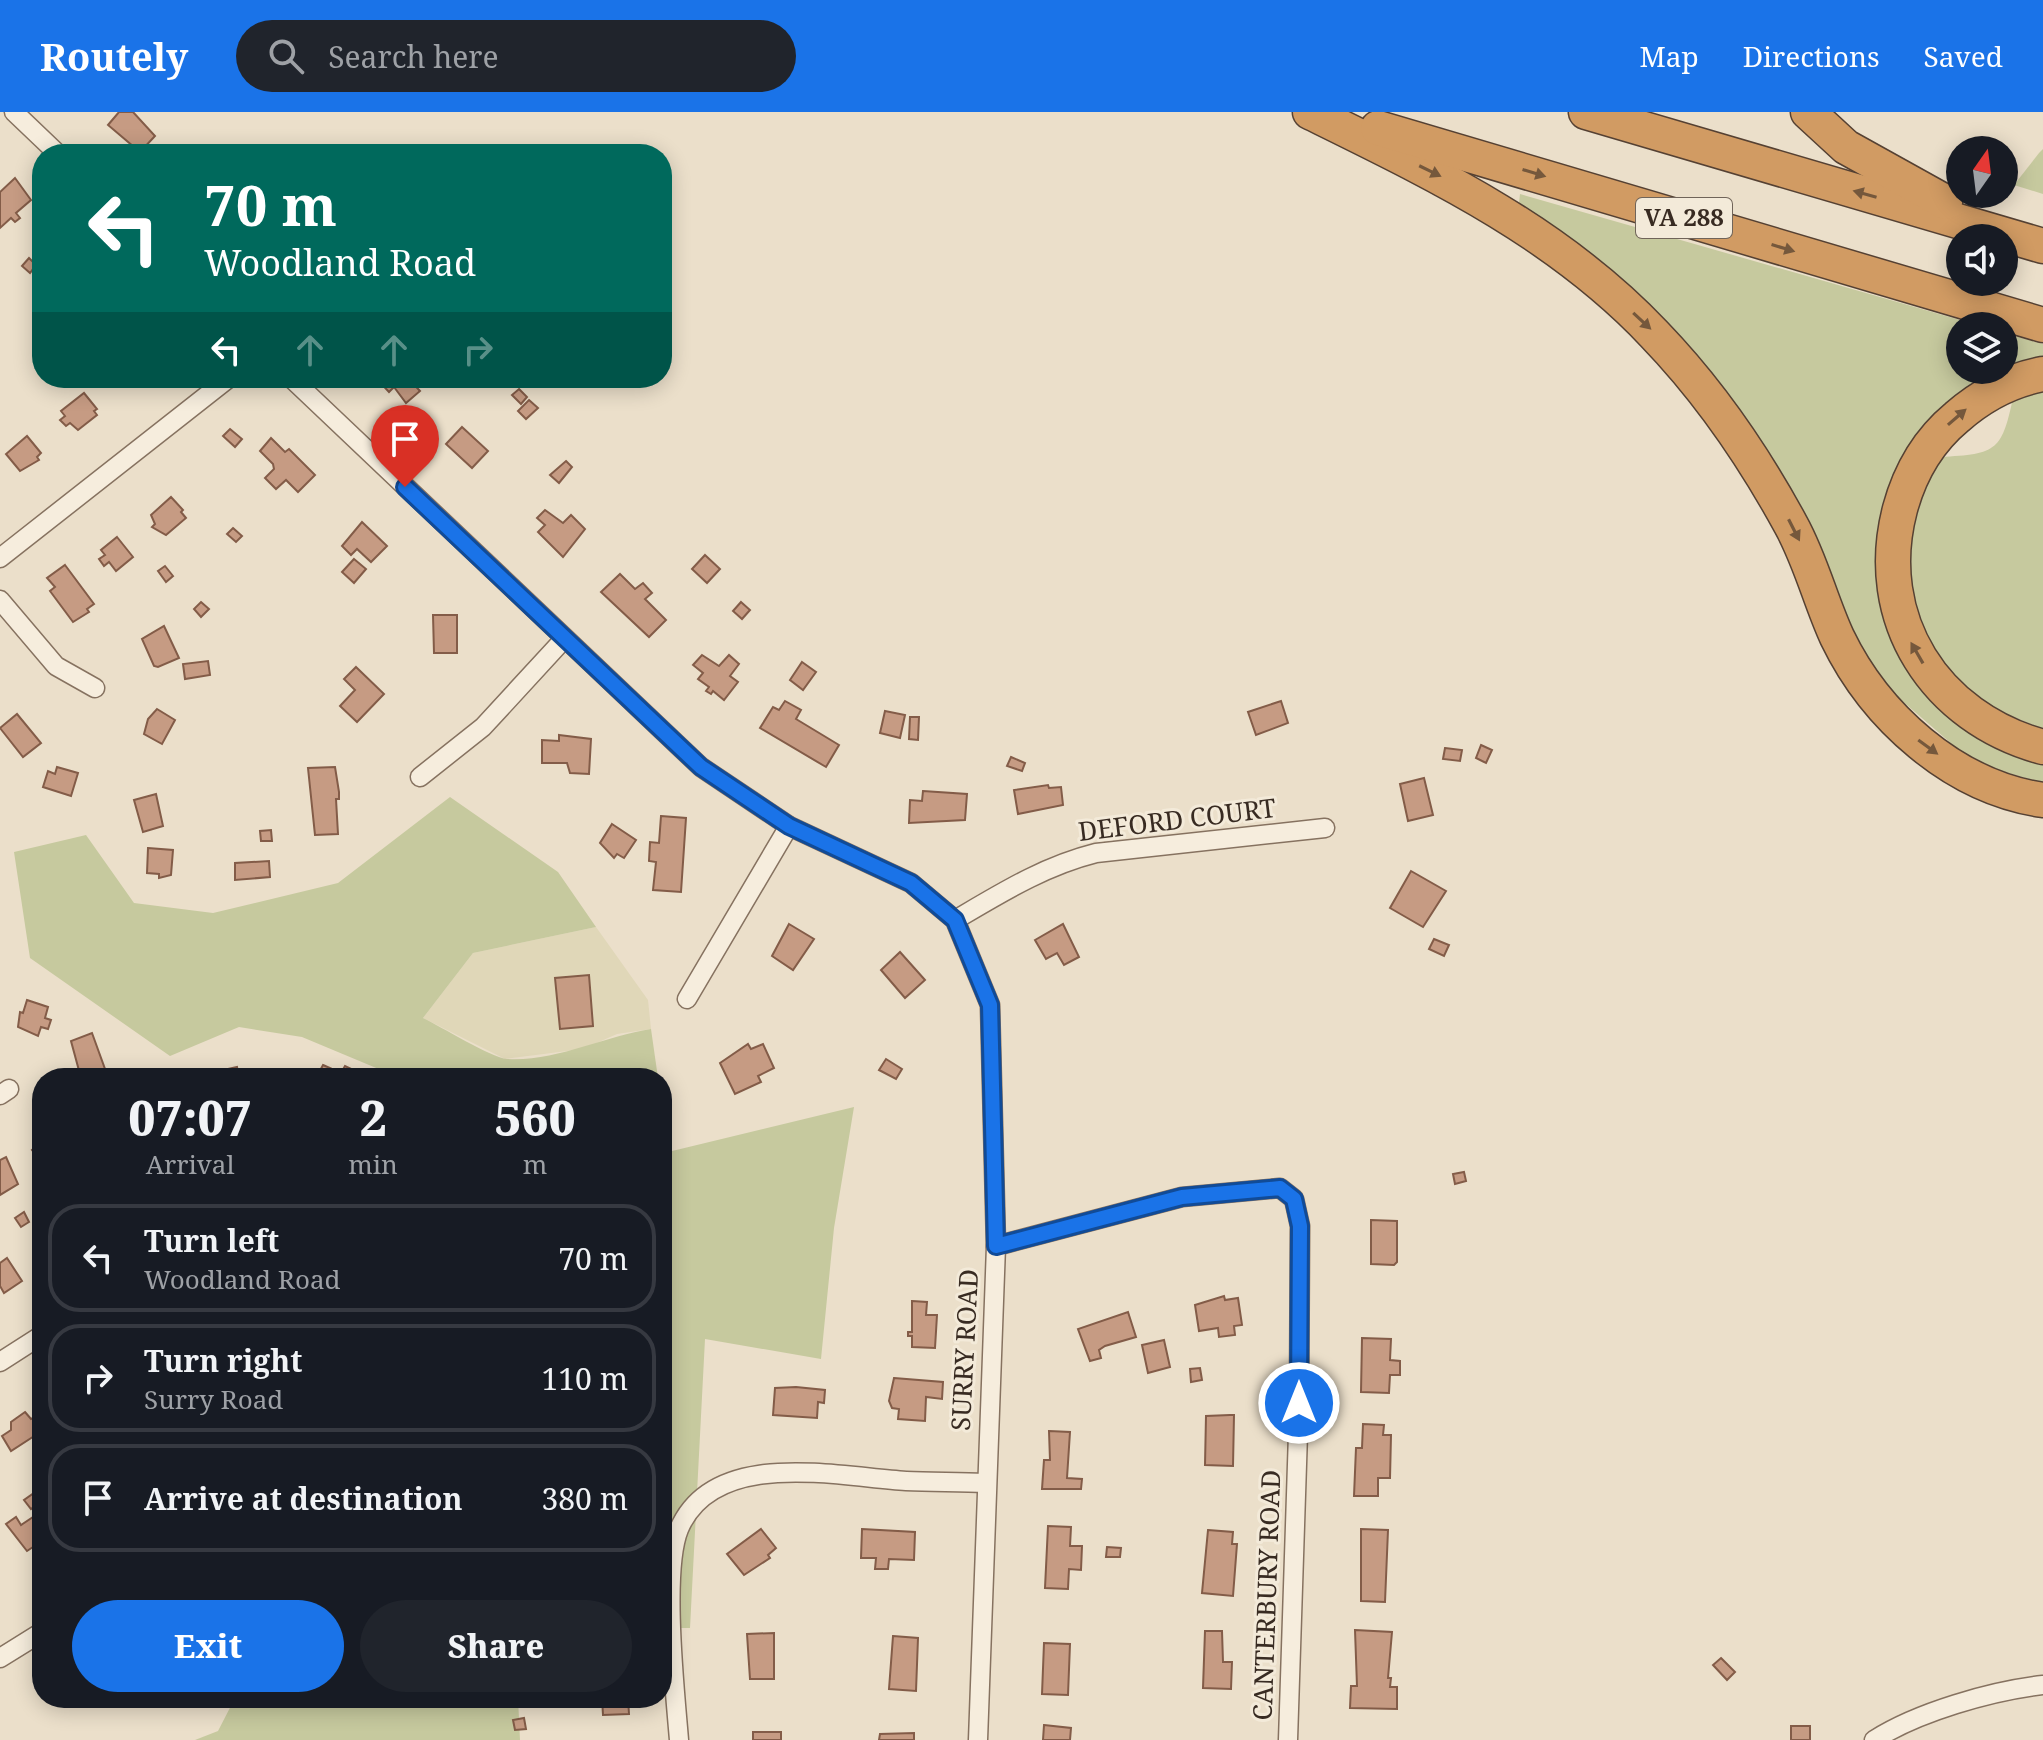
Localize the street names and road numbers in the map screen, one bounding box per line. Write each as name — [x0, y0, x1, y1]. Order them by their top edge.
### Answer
road number: VA 288 — [1636, 198, 1732, 238]
street label: DEFORD COURT — [1076, 789, 1278, 849]
street label: SURRY ROAD — [942, 1268, 986, 1432]
street label: CANTERBURY ROAD — [1244, 1469, 1288, 1721]

